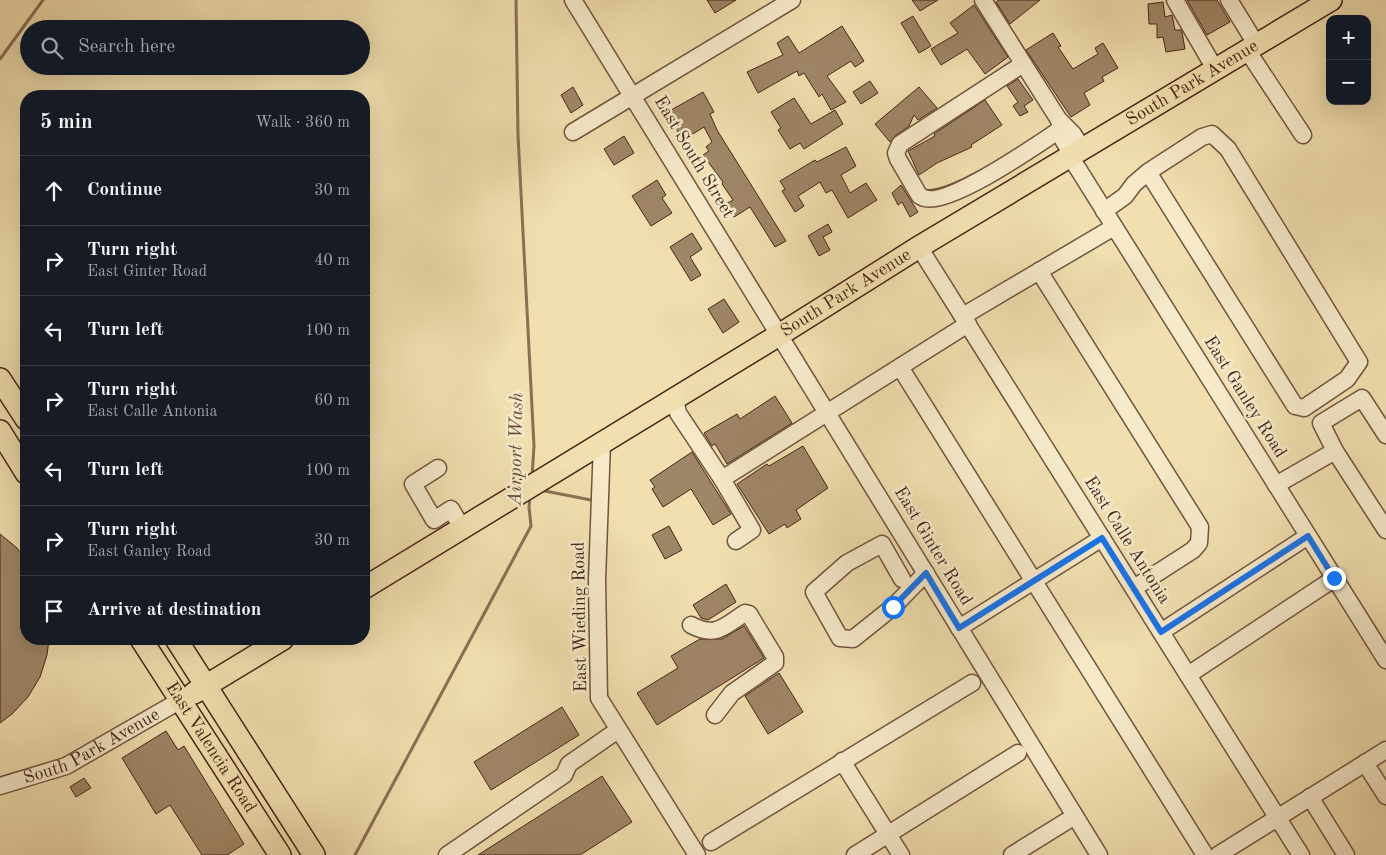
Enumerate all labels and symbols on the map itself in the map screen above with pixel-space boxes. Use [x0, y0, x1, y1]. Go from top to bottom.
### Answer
street label: South Park Avenue [1123, 37, 1261, 130]
street label: East South Street [650, 93, 738, 221]
street label: South Park Avenue [777, 245, 914, 341]
street label: East Ganley Road [1200, 333, 1290, 461]
water label: Airport Wash [506, 392, 527, 507]
street label: East Calle Antonia [1081, 473, 1174, 607]
street label: East Ginter Road [890, 483, 976, 609]
street label: East Wieding Road [570, 541, 590, 693]
route end [1323, 567, 1346, 590]
route start [882, 596, 905, 619]
street label: East Valencia Road [162, 679, 259, 816]
street label: South Park Avenue [21, 705, 163, 787]

